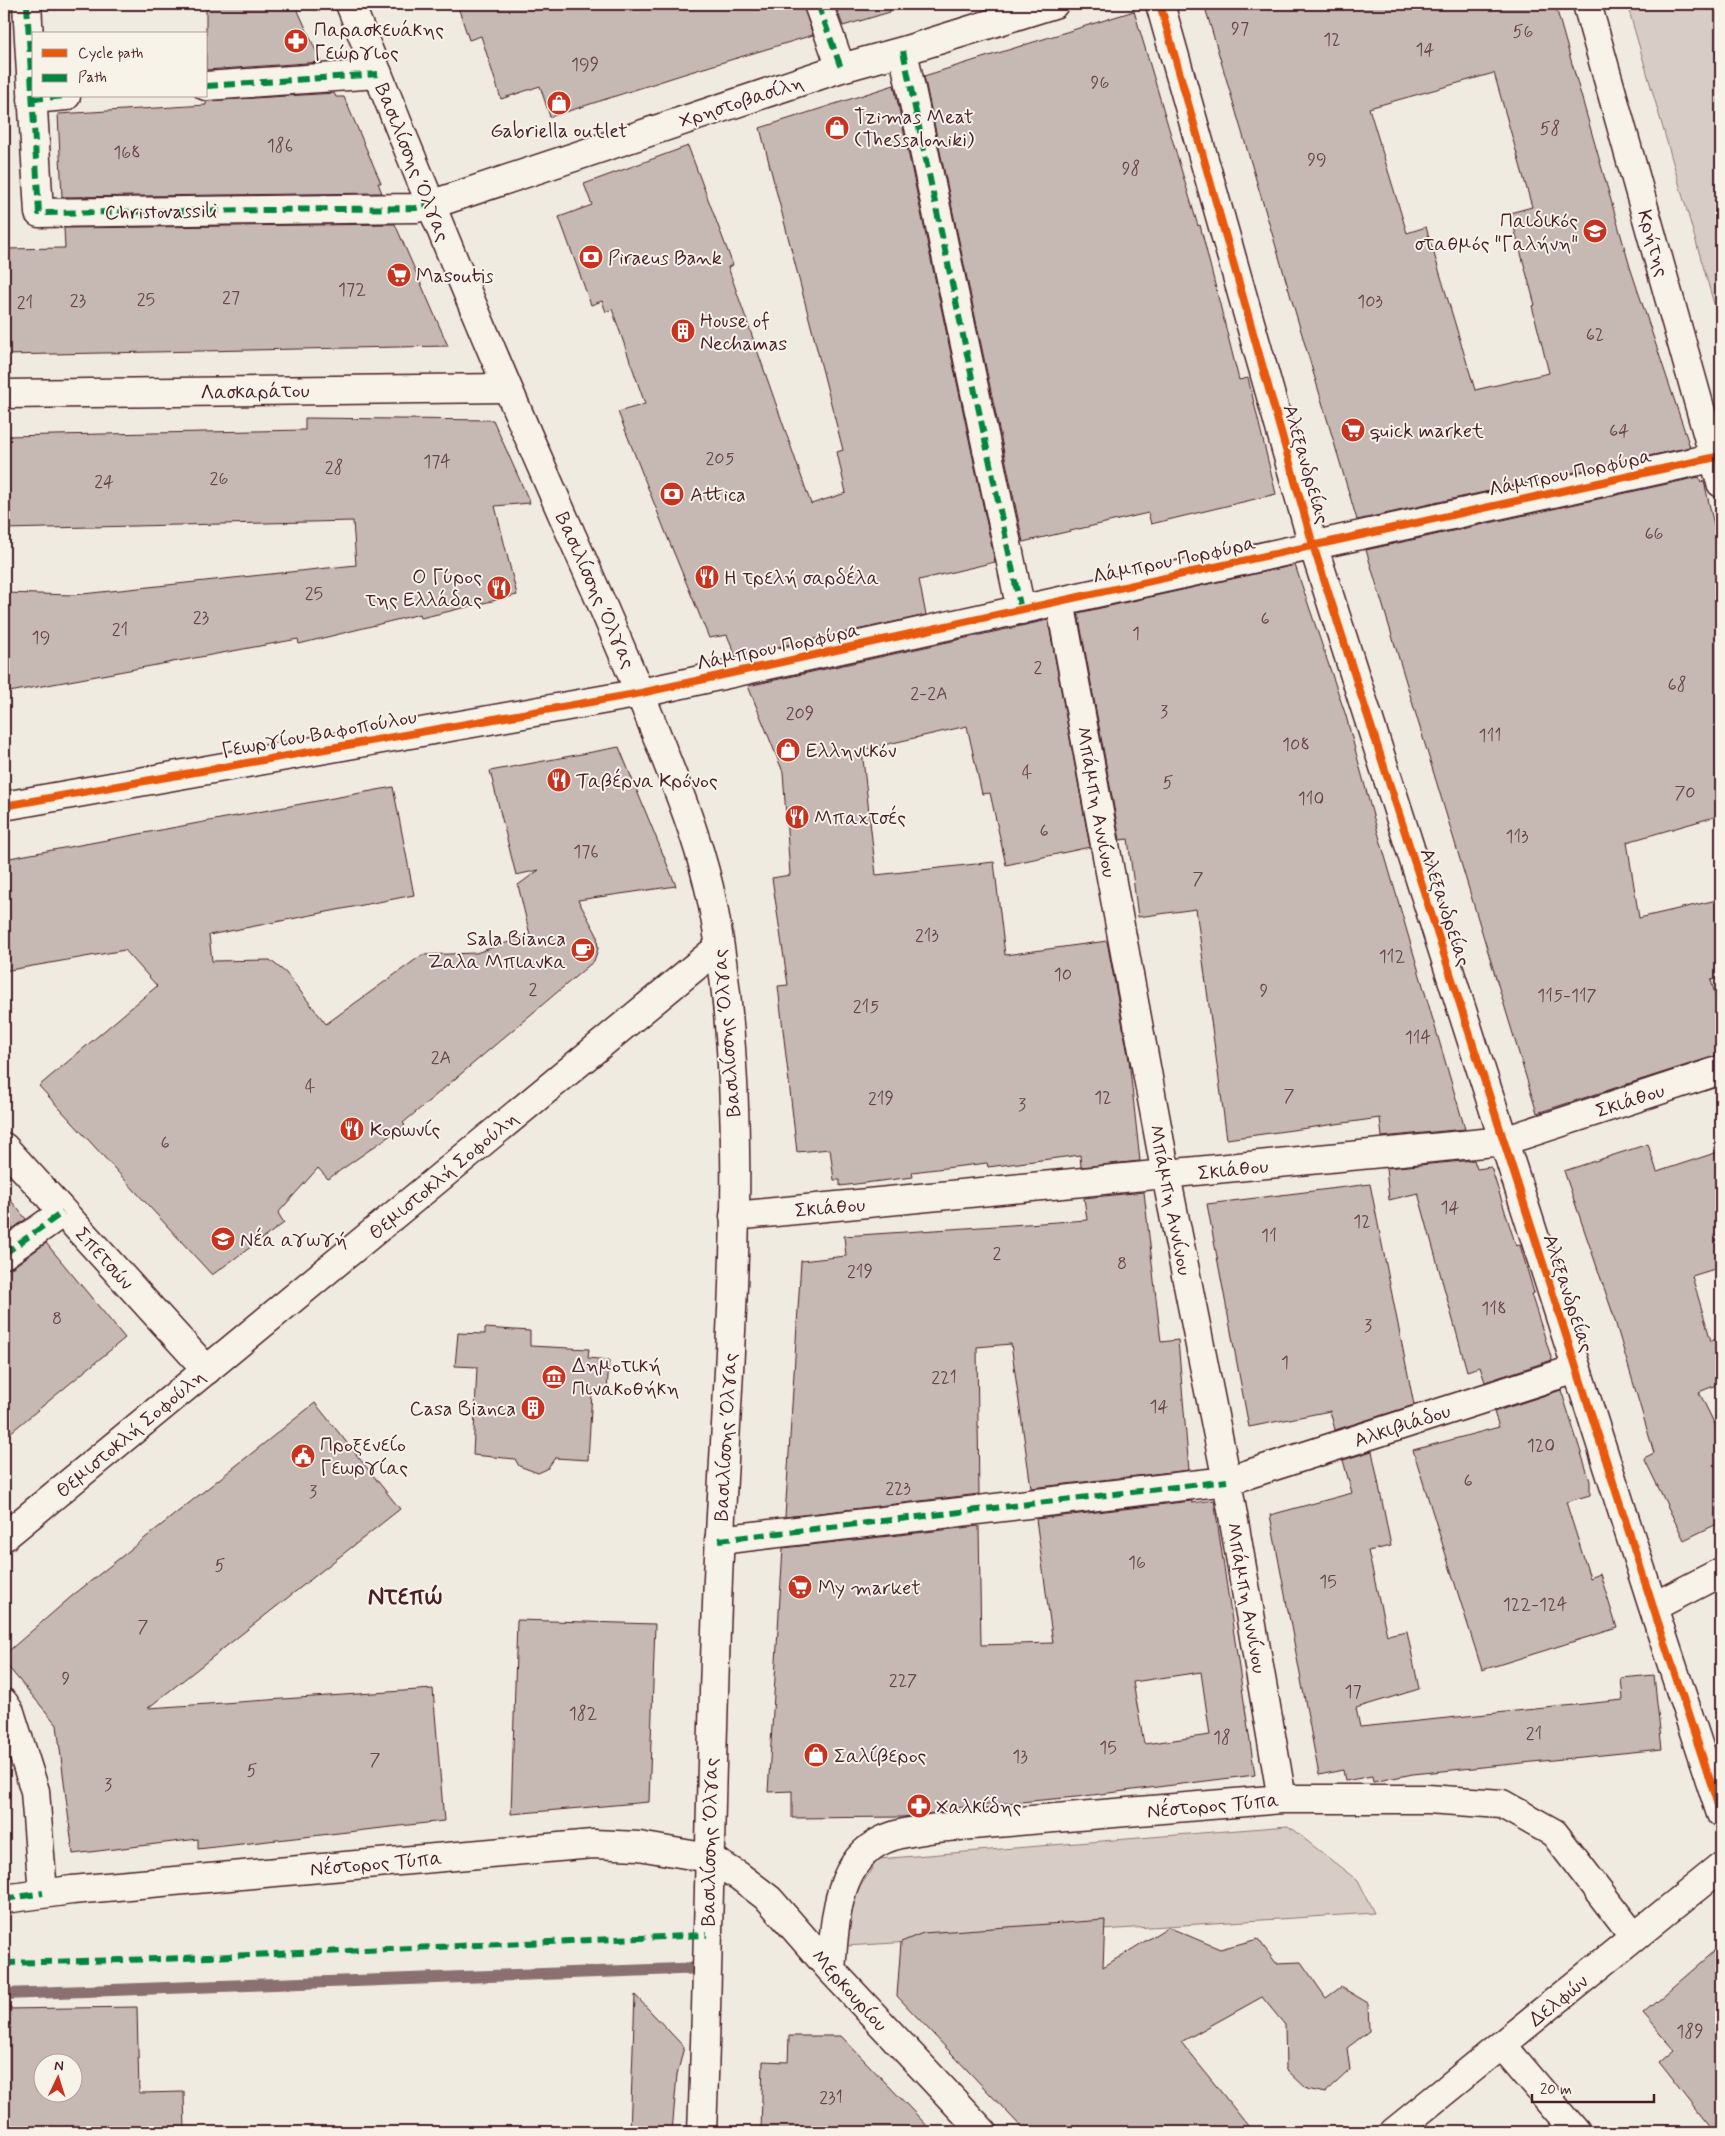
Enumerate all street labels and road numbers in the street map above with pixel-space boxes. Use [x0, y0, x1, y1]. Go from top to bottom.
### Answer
street label: Χρηστοβασίλη [676, 70, 807, 135]
street label: Βασιλίσσης Όλγας [368, 79, 456, 246]
street label: Christovassili [105, 198, 218, 227]
street label: Κρήτης [1630, 207, 1675, 280]
street label: Λασκαράτου [200, 378, 310, 407]
street label: Αλεξανδρείας [1276, 402, 1336, 528]
street label: Λάμπρου Πορφύρα [1486, 443, 1655, 504]
street label: Βασιλίσσης Όλγας [548, 508, 641, 673]
street label: Λάμπρου Πορφύρα [1090, 530, 1259, 591]
street label: Λάμπρου Πορφύρα [694, 617, 863, 678]
street label: Γεωργίου Βαφοπούλου [219, 704, 419, 765]
street label: Μπάμπη Αννίνου [1069, 725, 1122, 880]
street label: Αλεξανδρείας [1413, 845, 1477, 970]
street label: Βασιλίσσης Όλγας [707, 948, 748, 1118]
street label: Σκιάθου [1593, 1078, 1668, 1125]
street label: Θεμιστοκλή Σοφούλη [363, 1106, 524, 1247]
street label: Μπάμπη Αννίνου [1142, 1123, 1197, 1278]
street label: Σκιάθου [1197, 1153, 1270, 1188]
street label: Σκιάθου [794, 1192, 867, 1225]
street label: Σπετσών [68, 1222, 139, 1296]
street label: Αλεξανδρείας [1536, 1231, 1600, 1356]
street label: Βασιλίσσης Όλγας [709, 1352, 744, 1522]
street label: Θεμιστοκλή Σοφούλη [50, 1364, 211, 1505]
street label: Αλκιβιάδου [1351, 1398, 1454, 1455]
street label: Μπάμπη Αννίνου [1219, 1521, 1272, 1676]
street label: Βασιλίσσης Όλγας [696, 1757, 725, 1927]
street label: Νέστορος Τύπα [1146, 1787, 1281, 1826]
street label: Νέστορος Τύπα [309, 1845, 444, 1884]
street label: Μερκουρίου [805, 1944, 893, 2038]
street label: Δελφών [1523, 1969, 1595, 2034]

